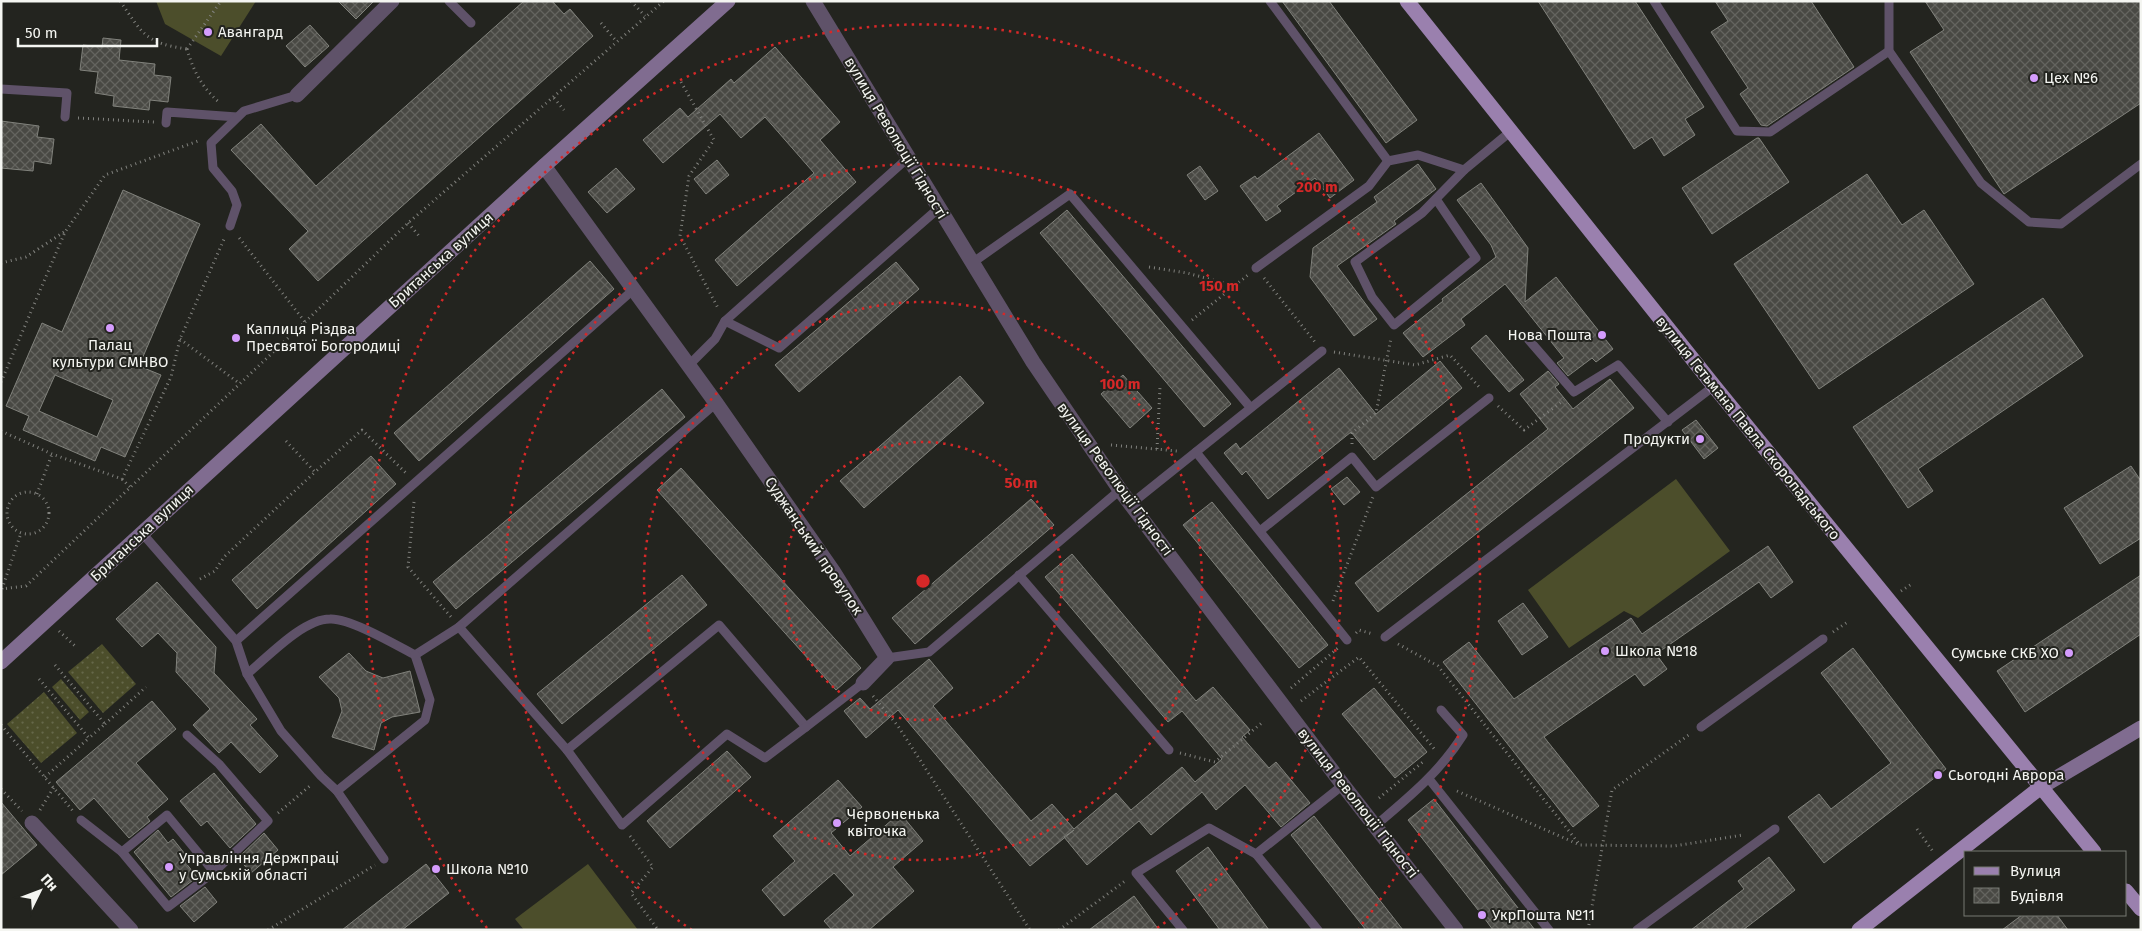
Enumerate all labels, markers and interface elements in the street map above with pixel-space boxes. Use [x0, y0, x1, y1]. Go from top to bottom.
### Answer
scale bar [18, 15, 156, 47]
place label: Авангард [218, 23, 283, 41]
text: 50 m [25, 24, 58, 42]
marker: Авангард [202, 26, 214, 38]
street label: вулиця Революції Гідності [841, 54, 951, 222]
place label: Цех №6 [2044, 69, 2098, 87]
marker: Цех №6 [2028, 72, 2040, 84]
text: 200 m [1296, 178, 1338, 196]
street label: Британська вулиця [385, 208, 497, 312]
text: 150 m [1199, 277, 1239, 295]
street label: вулиця Гетьмана Павла Скоропадського [1652, 312, 1844, 544]
place label: Каплиця Різдва Пресвятої Богородиці [246, 320, 401, 355]
marker: Палац культури СМНВО [104, 322, 116, 334]
place label: Нова Пошта [1507, 326, 1592, 344]
marker: Нова Пошта [1596, 329, 1608, 341]
marker: Каплиця Різдва Пресвятої Богородиці [230, 332, 242, 344]
place label: Палац культури СМНВО [52, 336, 168, 371]
text: 100 m [1100, 375, 1140, 393]
street label: вулиця Революції Гідності [1053, 399, 1177, 559]
place label: Продукти [1623, 430, 1690, 448]
marker: Продукти [1694, 433, 1706, 445]
street label: Суджанський провулок [761, 474, 867, 619]
text: 50 m [1004, 474, 1038, 492]
street label: Британська вулиця [87, 481, 197, 585]
centre of rings [914, 572, 932, 590]
place label: Школа №18 [1615, 642, 1698, 660]
place label: Сумське СКБ ХО [1951, 644, 2059, 662]
marker: Школа №18 [1599, 645, 1611, 657]
marker: Сумське СКБ ХО [2063, 647, 2075, 659]
street label: вулиця Революції Гідності [1294, 724, 1422, 882]
place label: Сьогодні Аврора [1948, 766, 2064, 784]
marker: Сьогодні Аврора [1932, 769, 1944, 781]
place label: Червоненька квіточка [847, 805, 940, 840]
marker: Червоненька квіточка [831, 817, 843, 829]
place label: Управління Держпраці у Сумській області [179, 849, 339, 884]
legend [1964, 851, 2127, 916]
place label: Школа №10 [446, 860, 529, 878]
marker: Управління Держпраці у Сумській області [163, 861, 175, 873]
text: Вулиця [2010, 862, 2061, 880]
marker: Школа №10 [430, 863, 442, 875]
north arrow [15, 866, 65, 916]
text: Пн [37, 870, 61, 895]
text: Будівля [2010, 887, 2064, 905]
place label: УкрПошта №11 [1492, 906, 1595, 924]
marker: УкрПошта №11 [1476, 909, 1488, 921]

